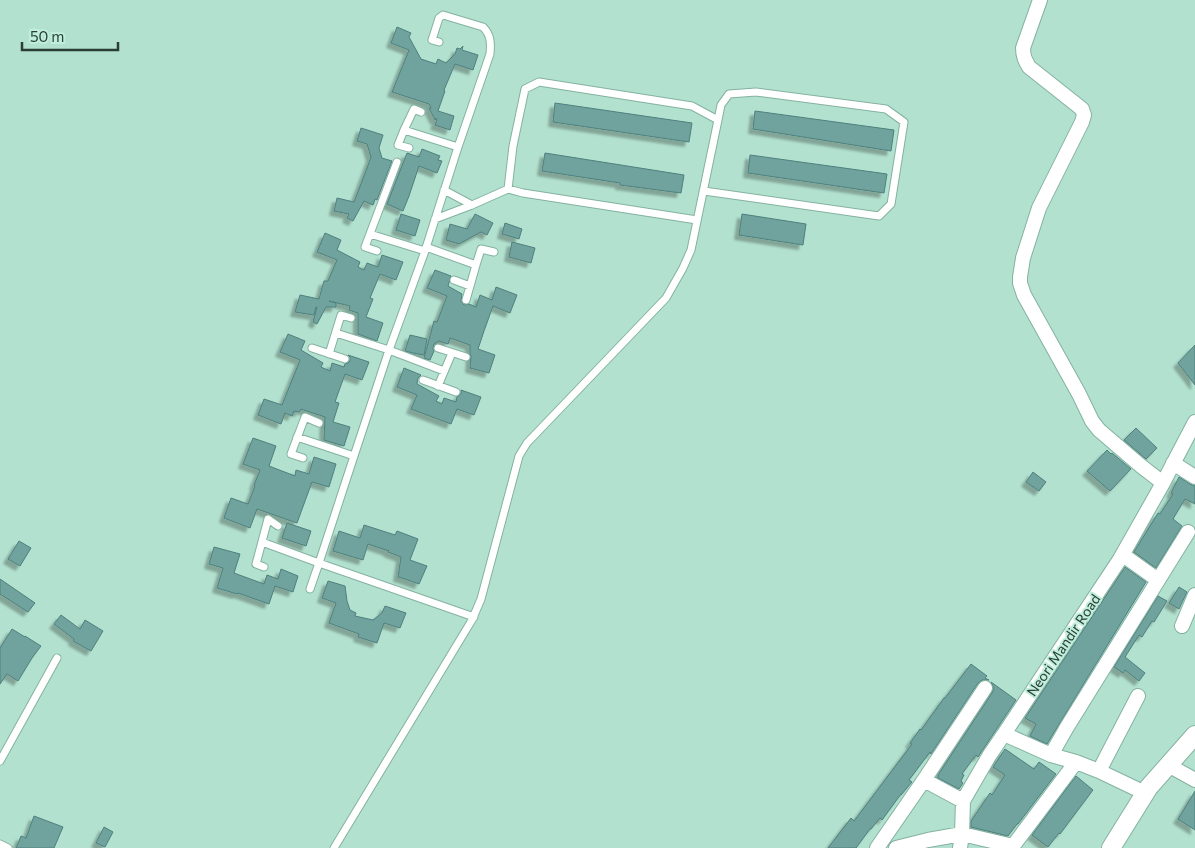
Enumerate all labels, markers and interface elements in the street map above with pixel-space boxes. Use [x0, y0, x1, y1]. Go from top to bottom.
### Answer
scale bar [22, 20, 119, 52]
text: 50 m [30, 27, 64, 45]
street label: Neori Mandir Road [1023, 591, 1103, 699]

